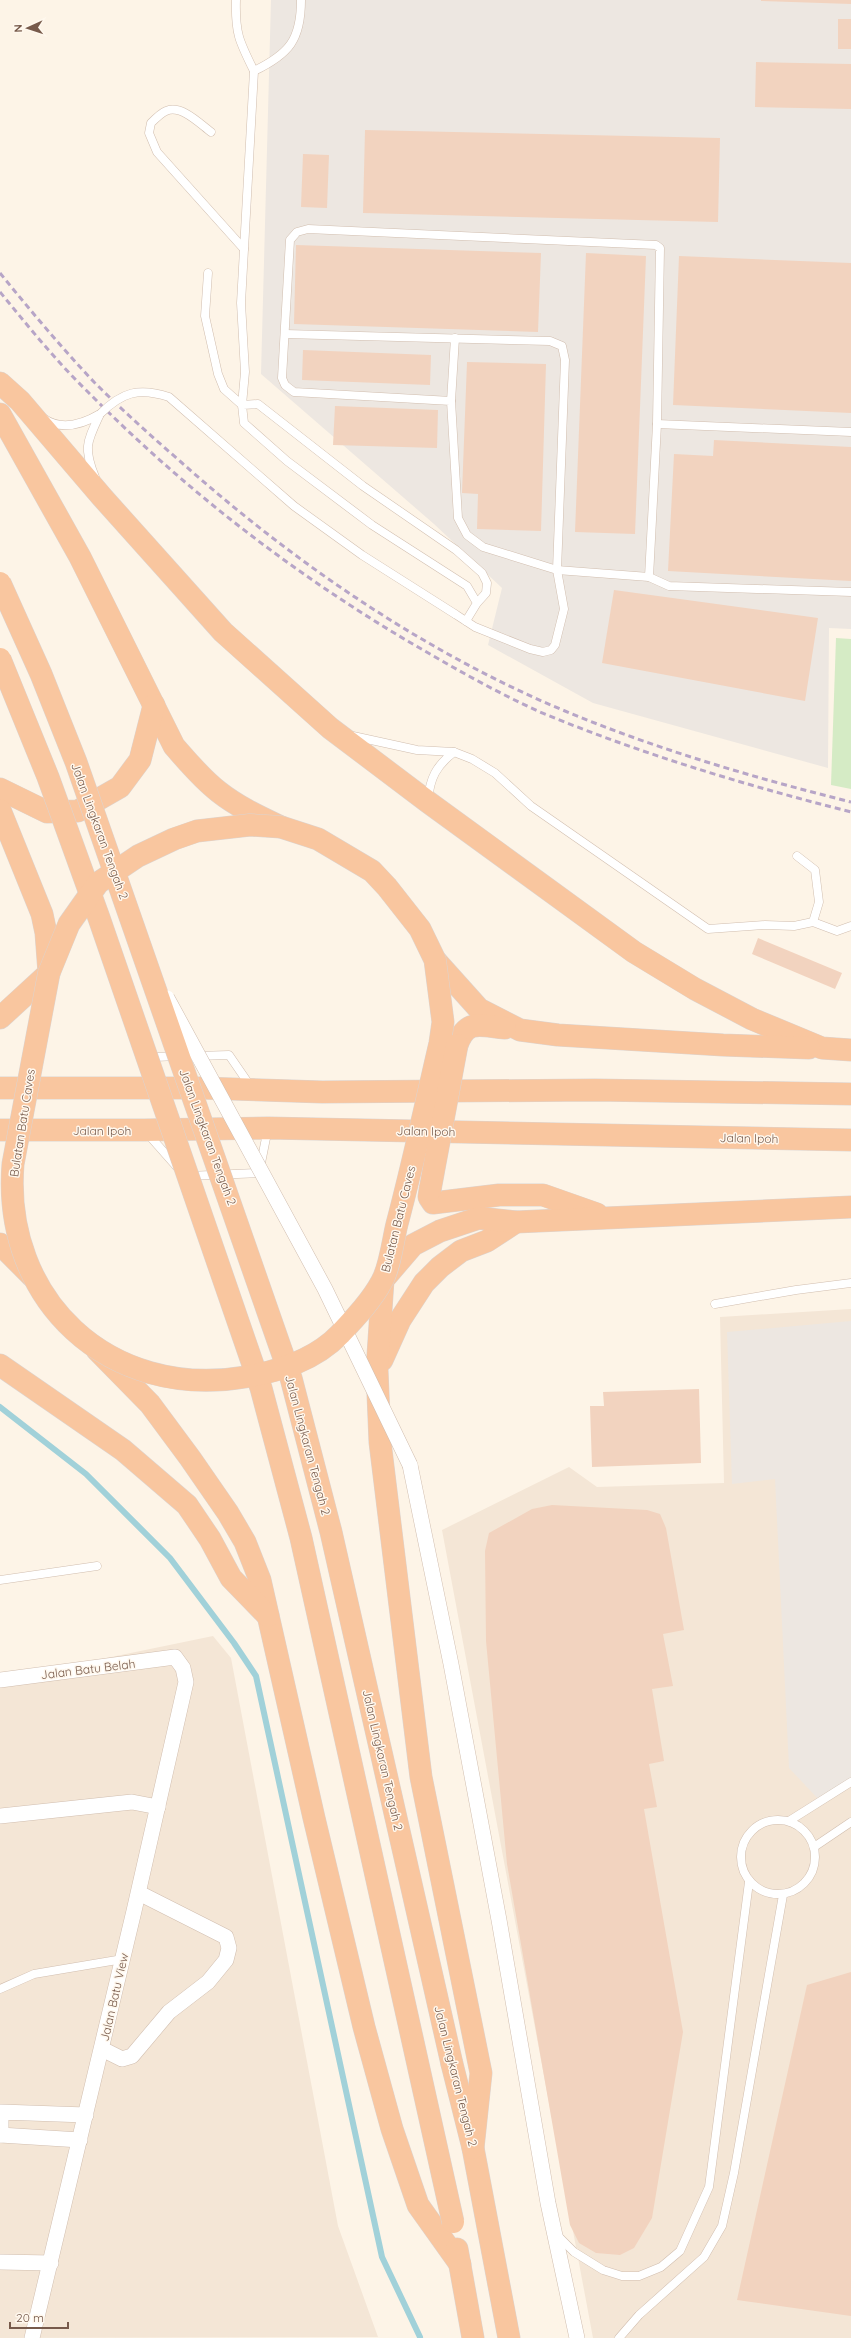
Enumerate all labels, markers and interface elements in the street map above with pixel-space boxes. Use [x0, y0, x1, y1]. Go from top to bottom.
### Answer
north arrow [8, 8, 48, 48]
text: N [11, 24, 25, 33]
street label: Jalan Lingkaran Tengah 2 [68, 761, 132, 902]
street label: Jalan Lingkaran Tengah 2 [176, 1067, 240, 1208]
street label: Bulatan Batu Caves [6, 1068, 38, 1178]
street label: Jalan Ipoh [73, 1123, 131, 1138]
street label: Jalan Ipoh [397, 1123, 455, 1139]
street label: Jalan Ipoh [720, 1130, 778, 1146]
street label: Bulatan Batu Caves [378, 1164, 419, 1274]
street label: Jalan Lingkaran Tengah 2 [282, 1373, 334, 1517]
street label: Jalan Batu Belah [40, 1656, 136, 1682]
street label: Jalan Lingkaran Tengah 2 [359, 1688, 407, 1832]
street label: Jalan Batu View [97, 1951, 131, 2043]
street label: Jalan Lingkaran Tengah 2 [431, 2004, 481, 2148]
scale bar [10, 2304, 68, 2330]
text: 20 m [16, 2310, 44, 2325]

